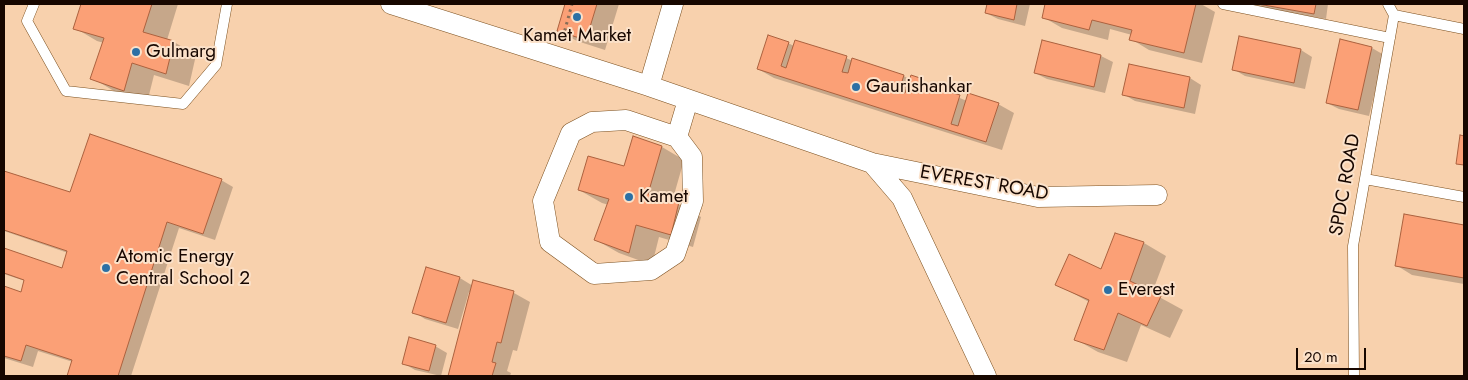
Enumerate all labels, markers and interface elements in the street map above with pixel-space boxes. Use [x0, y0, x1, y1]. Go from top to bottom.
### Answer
marker: Kamet Market [571, 11, 583, 23]
place label: Kamet Market [523, 25, 631, 47]
place label: Gulmarg [146, 41, 216, 63]
marker: Gulmarg [130, 46, 142, 58]
place label: Gaurishankar [866, 76, 972, 98]
marker: Gaurishankar [850, 81, 862, 93]
street label: SPDC ROAD [1326, 132, 1366, 238]
street label: EVEREST ROAD [918, 161, 1050, 207]
place label: Kamet [639, 186, 688, 208]
marker: Kamet [623, 191, 635, 203]
place label: Atomic Energy Central School 2 [116, 246, 250, 290]
marker: Atomic Energy Central School 2 [100, 262, 112, 274]
place label: Everest [1118, 279, 1175, 301]
marker: Everest [1102, 284, 1114, 296]
scale bar [1298, 338, 1368, 370]
text: 20 m [1304, 346, 1338, 368]

